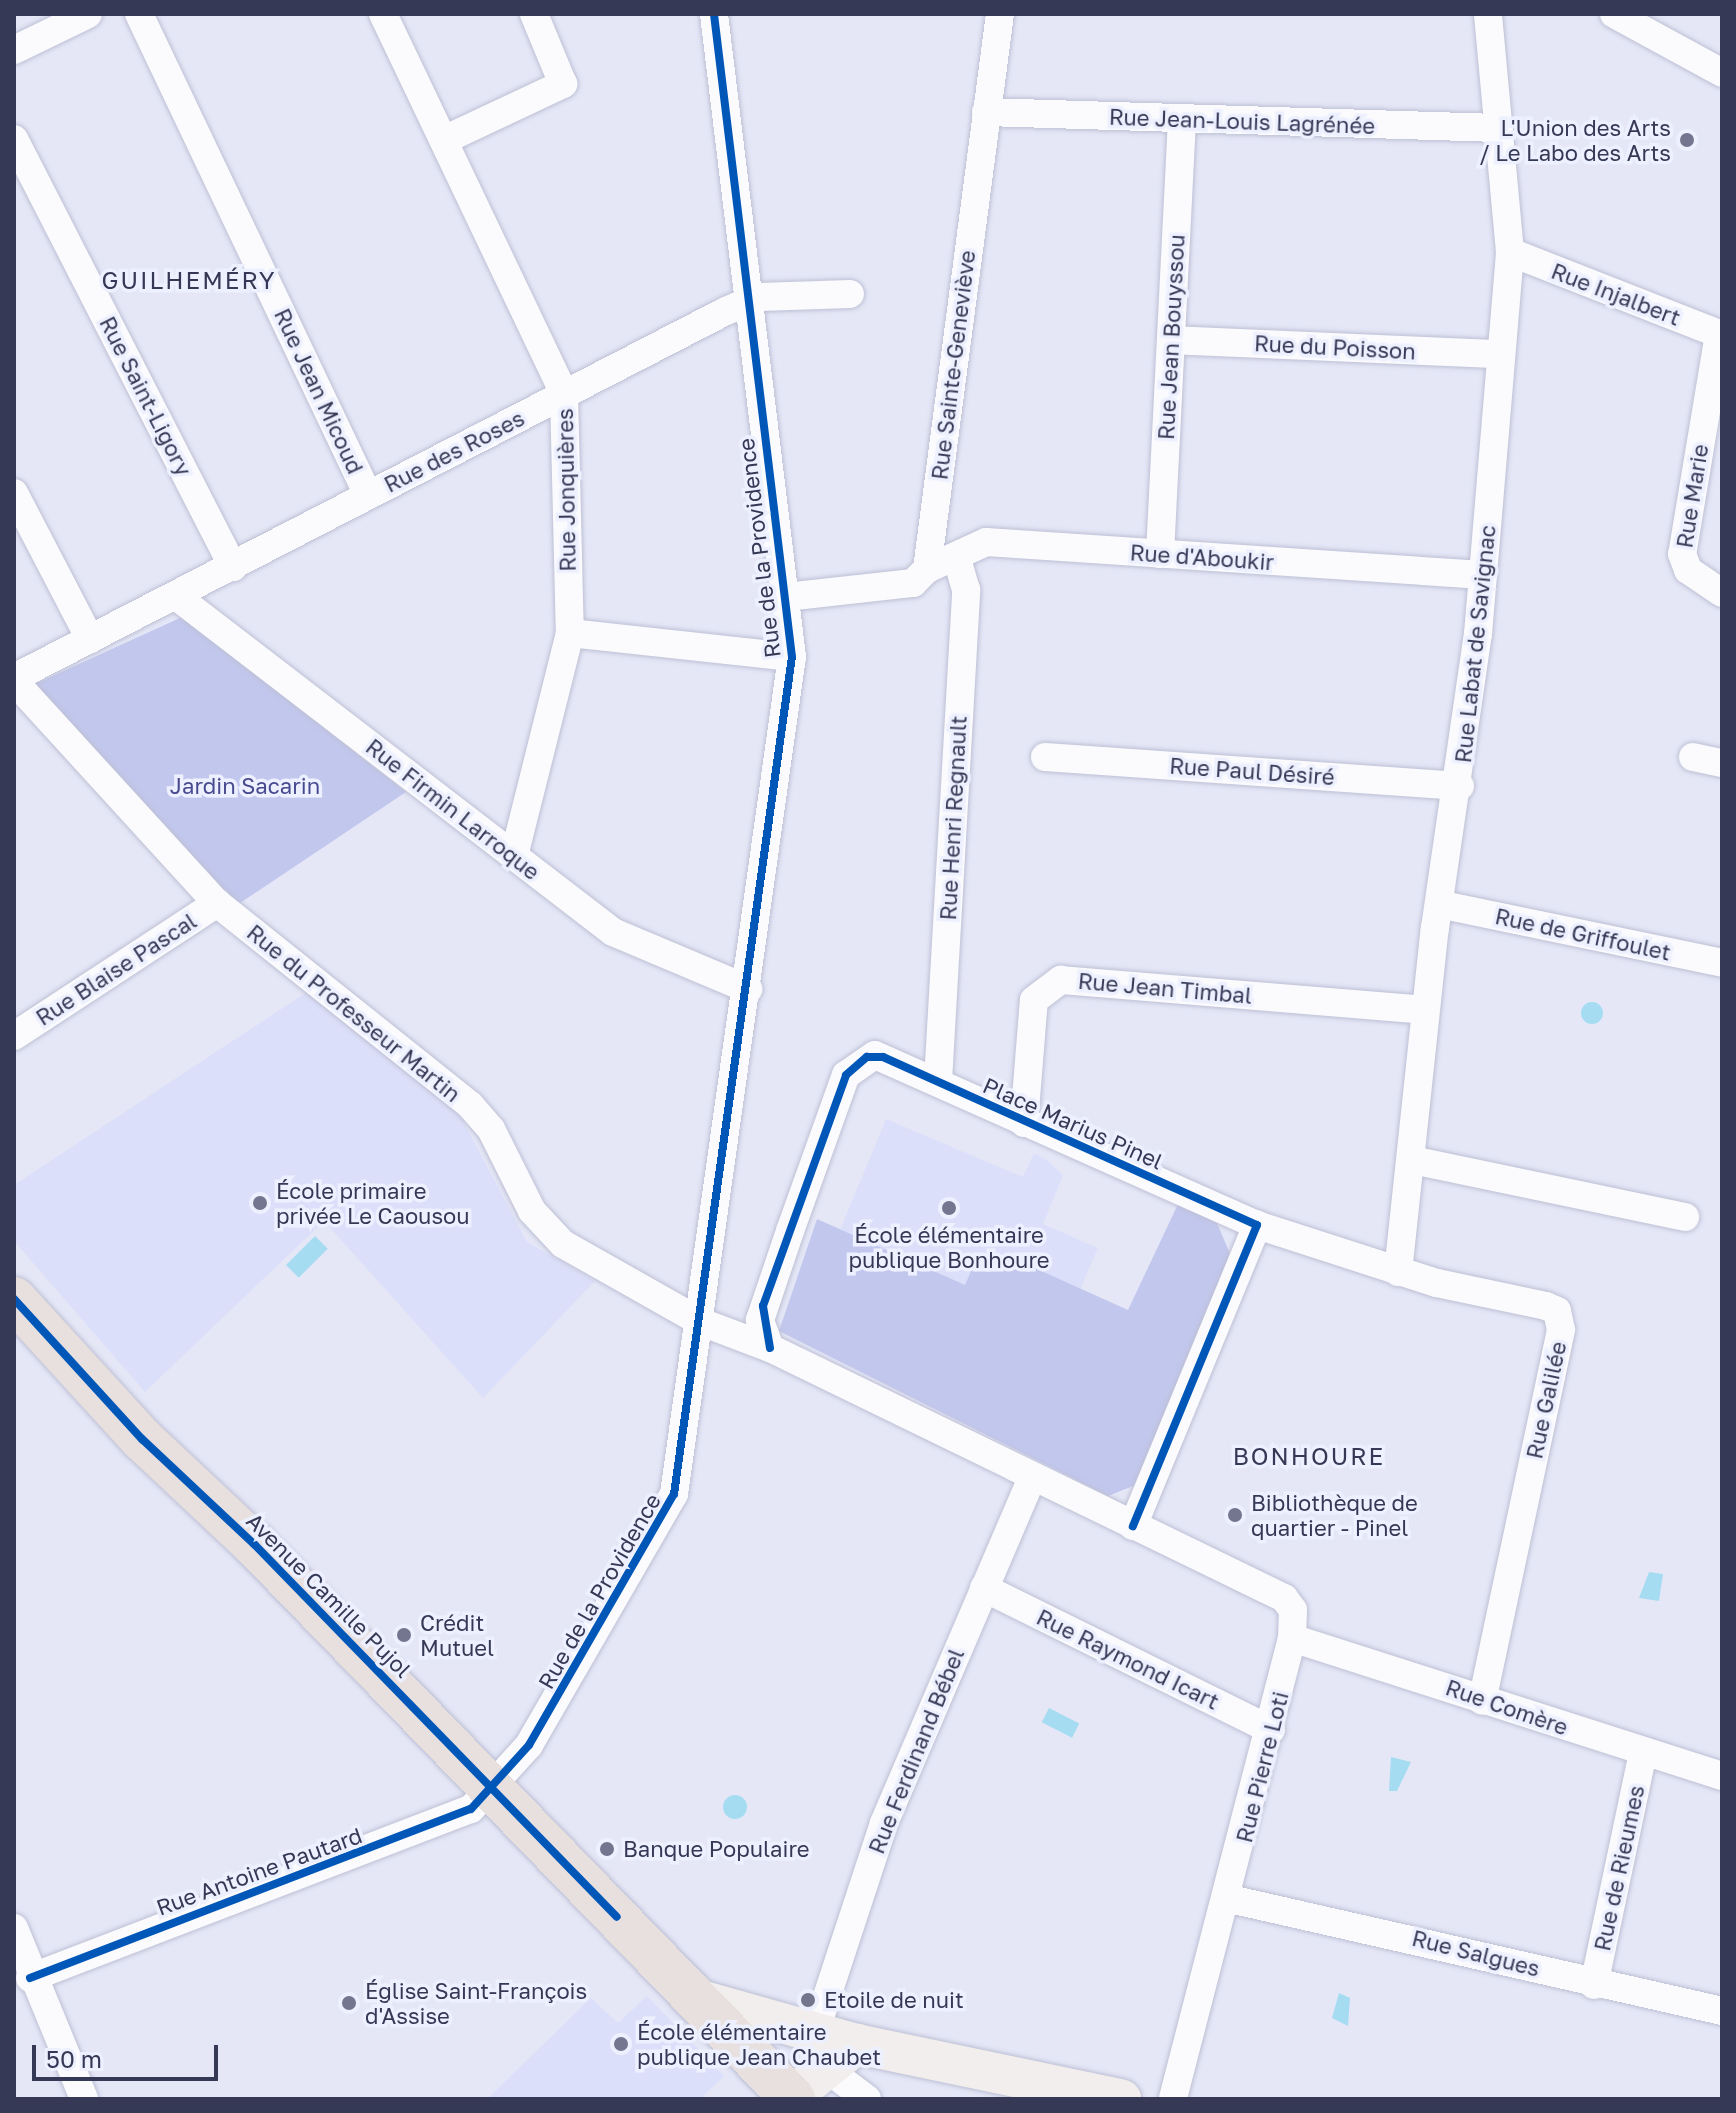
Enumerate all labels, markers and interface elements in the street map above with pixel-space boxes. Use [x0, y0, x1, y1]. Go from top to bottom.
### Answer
street label: Rue Jean-Louis Lagrénée [1109, 103, 1375, 139]
place label: L'Union des Arts / Le Labo des Arts [1479, 114, 1671, 166]
marker: L'Union des Arts / Le Labo des Arts [1678, 131, 1696, 149]
street label: Rue Jean Bouyssou [1152, 233, 1190, 441]
street label: Rue Sainte-Geneviève [926, 249, 980, 481]
street label: Rue Injalbert [1548, 257, 1684, 331]
district label: GUILHEMÉRY [102, 266, 276, 294]
street label: Rue Jean Micoud [269, 304, 369, 478]
street label: Rue Saint-Ligory [94, 312, 198, 480]
street label: Rue du Poisson [1254, 330, 1416, 364]
street label: Rue des Roses [380, 404, 528, 498]
street label: Rue Jonquières [551, 408, 581, 572]
street label: Rue de la Providence [732, 437, 786, 659]
street label: Rue Marie [1671, 442, 1713, 550]
street label: Rue Labat de Savignac [1449, 524, 1501, 764]
street label: Rue d'Aboukir [1129, 539, 1275, 575]
street label: Rue Henri Regnault [934, 715, 972, 921]
street label: Rue Firmin Larroque [361, 733, 545, 885]
street label: Rue Paul Désiré [1169, 752, 1335, 790]
park label: Jardin Sacarin [170, 773, 320, 799]
street label: Rue de Griffoulet [1493, 902, 1673, 966]
street label: Rue Blaise Pascal [31, 907, 201, 1031]
street label: Rue du Professeur Martin [242, 919, 466, 1107]
street label: Rue Jean Timbal [1077, 967, 1253, 1009]
street label: Place Marius Pinel [979, 1071, 1167, 1175]
place label: École primaire privée Le Caousou [276, 1177, 470, 1228]
marker: École primaire privée Le Caousou [251, 1194, 269, 1212]
marker: École élémentaire publique Bonhoure [940, 1199, 958, 1217]
place label: École élémentaire publique Bonhoure [848, 1221, 1050, 1272]
street label: Rue Galilée [1521, 1339, 1571, 1461]
district label: BONHOURE [1233, 1442, 1385, 1470]
street label: Rue de la Providence [532, 1489, 666, 1693]
place label: Bibliothèque de quartier - Pinel [1251, 1489, 1418, 1540]
marker: Bibliothèque de quartier - Pinel [1226, 1506, 1244, 1524]
street label: Avenue Camille Pujol [241, 1507, 417, 1683]
street label: Rue Raymond Icart [1033, 1603, 1223, 1715]
place label: Crédit Mutuel [420, 1609, 494, 1660]
marker: Crédit Mutuel [395, 1626, 413, 1644]
street label: Rue Ferdinand Bébel [863, 1645, 969, 1857]
street label: Rue Comère [1442, 1674, 1572, 1740]
street label: Rue Pierre Loti [1230, 1689, 1294, 1845]
street label: Rue de Rieumes [1589, 1783, 1649, 1953]
street label: Rue Antoine Pautard [153, 1822, 365, 1920]
place label: Banque Populaire [623, 1836, 810, 1862]
marker: Banque Populaire [598, 1840, 616, 1858]
street label: Rue Salgues [1409, 1924, 1543, 1982]
place label: Église Saint-François d'Assise [365, 1977, 587, 2028]
place label: Etoile de nuit [824, 1987, 964, 2013]
marker: Etoile de nuit [799, 1991, 817, 2009]
marker: Église Saint-François d'Assise [340, 1994, 358, 2012]
place label: École élémentaire publique Jean Chaubet [637, 2018, 881, 2070]
scale bar [36, 2029, 222, 2079]
marker: École élémentaire publique Jean Chaubet [612, 2035, 630, 2053]
text: 50 m [46, 2044, 102, 2073]

